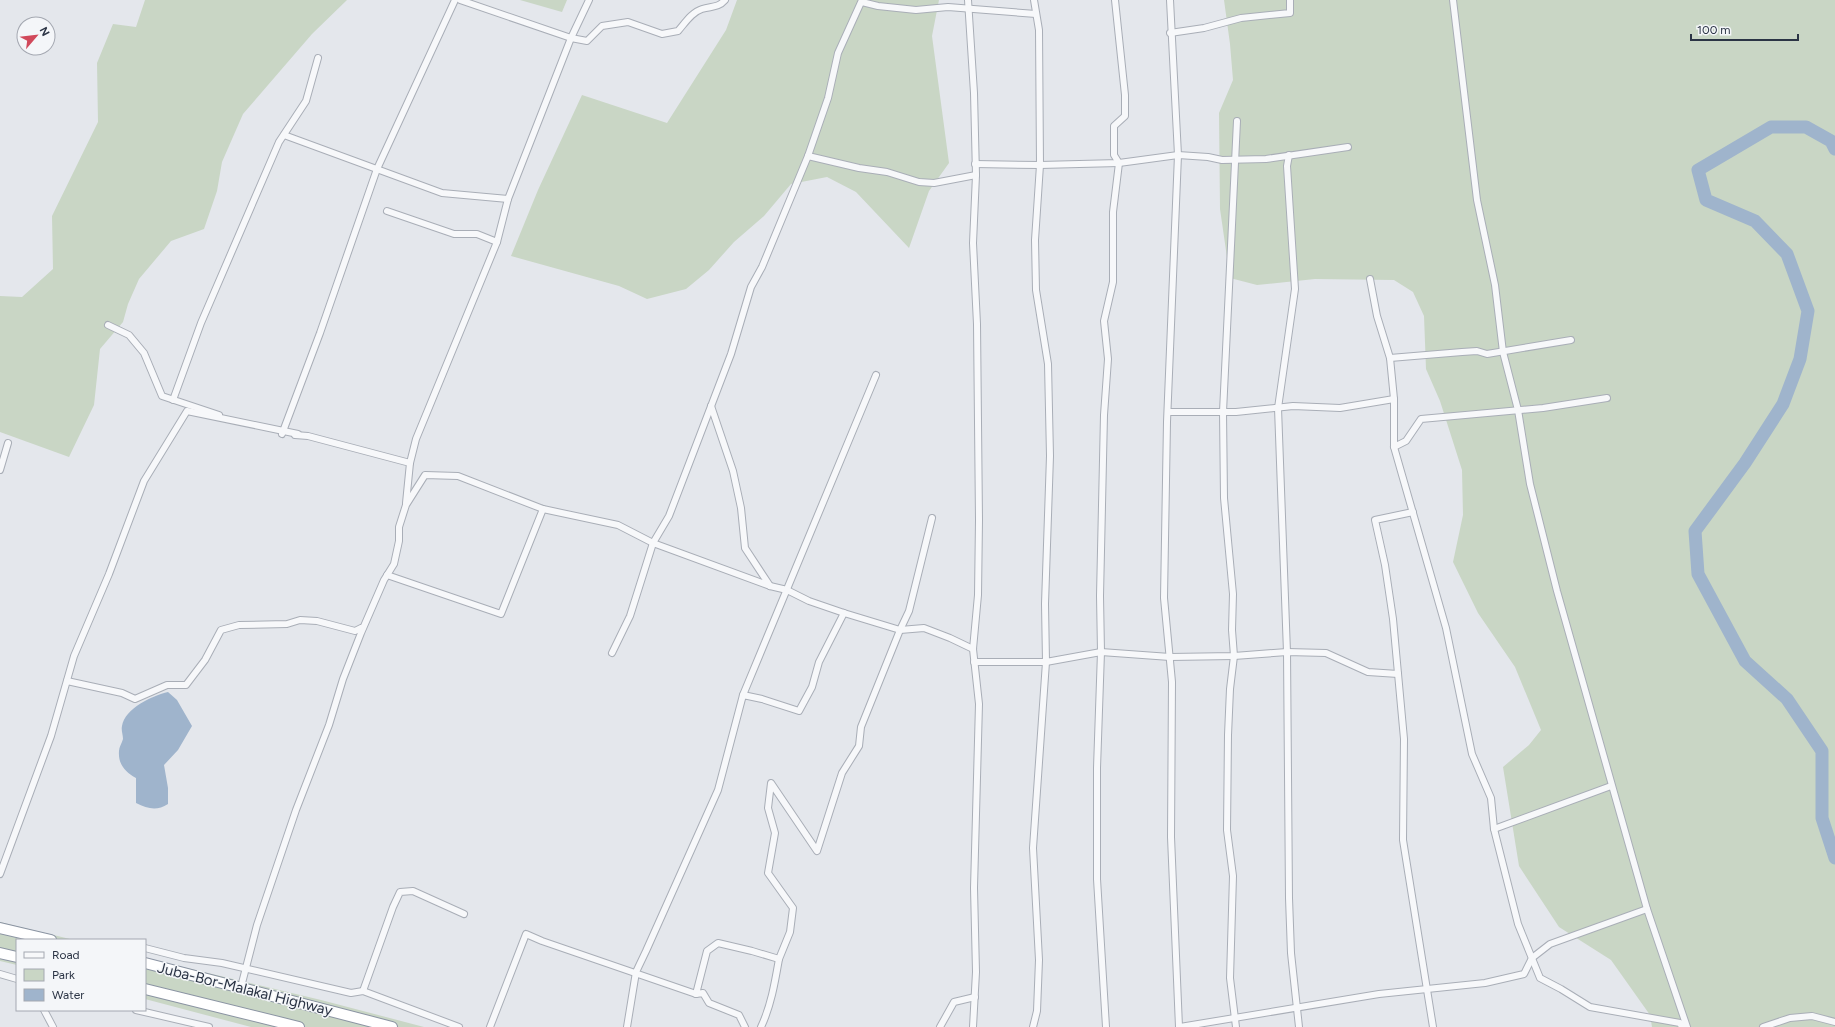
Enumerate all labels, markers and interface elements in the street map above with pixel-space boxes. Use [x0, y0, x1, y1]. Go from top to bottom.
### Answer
north arrow [16, 16, 56, 56]
scale bar [1691, 16, 1798, 42]
text: 100 m [1697, 23, 1731, 37]
text: N [37, 25, 52, 38]
legend [16, 939, 146, 1011]
text: Road [52, 948, 80, 962]
street label: Juba-Bor-Malakal Highway [156, 959, 335, 1020]
text: Park [52, 968, 75, 982]
text: Water [52, 988, 84, 1002]

